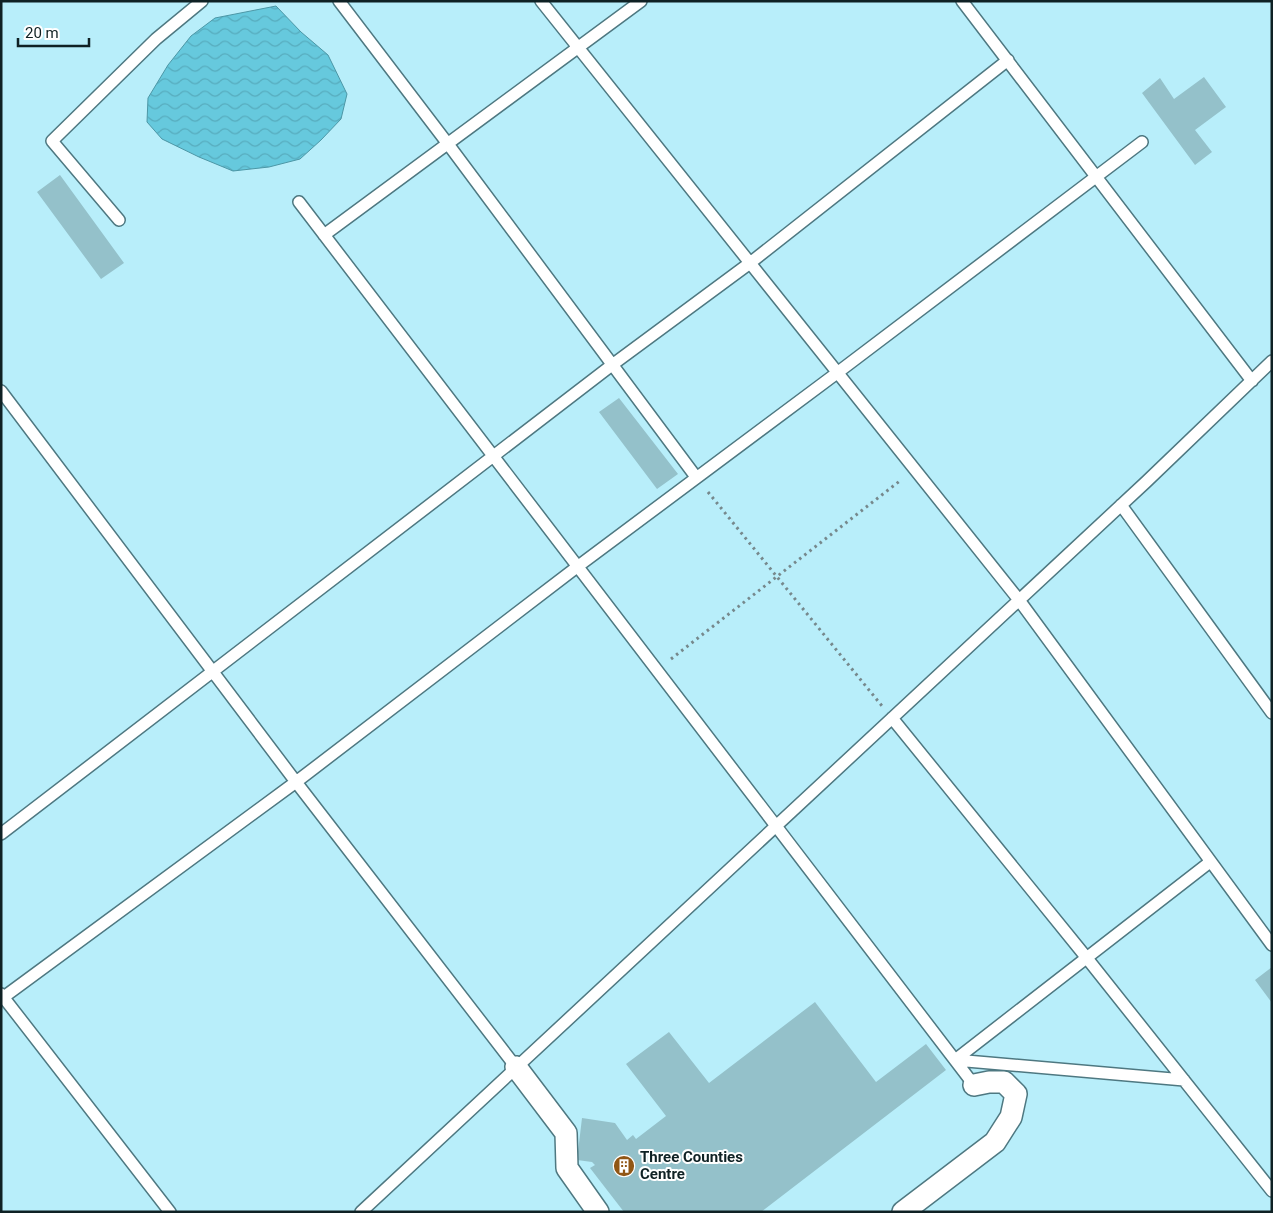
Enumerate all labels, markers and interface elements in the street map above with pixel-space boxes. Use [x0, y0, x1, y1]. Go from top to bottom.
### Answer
scale bar [18, 15, 89, 47]
text: 20 m [25, 24, 59, 42]
place label: Three Counties Centre [640, 1148, 743, 1183]
building icon: Three Counties Centre [612, 1154, 636, 1178]

